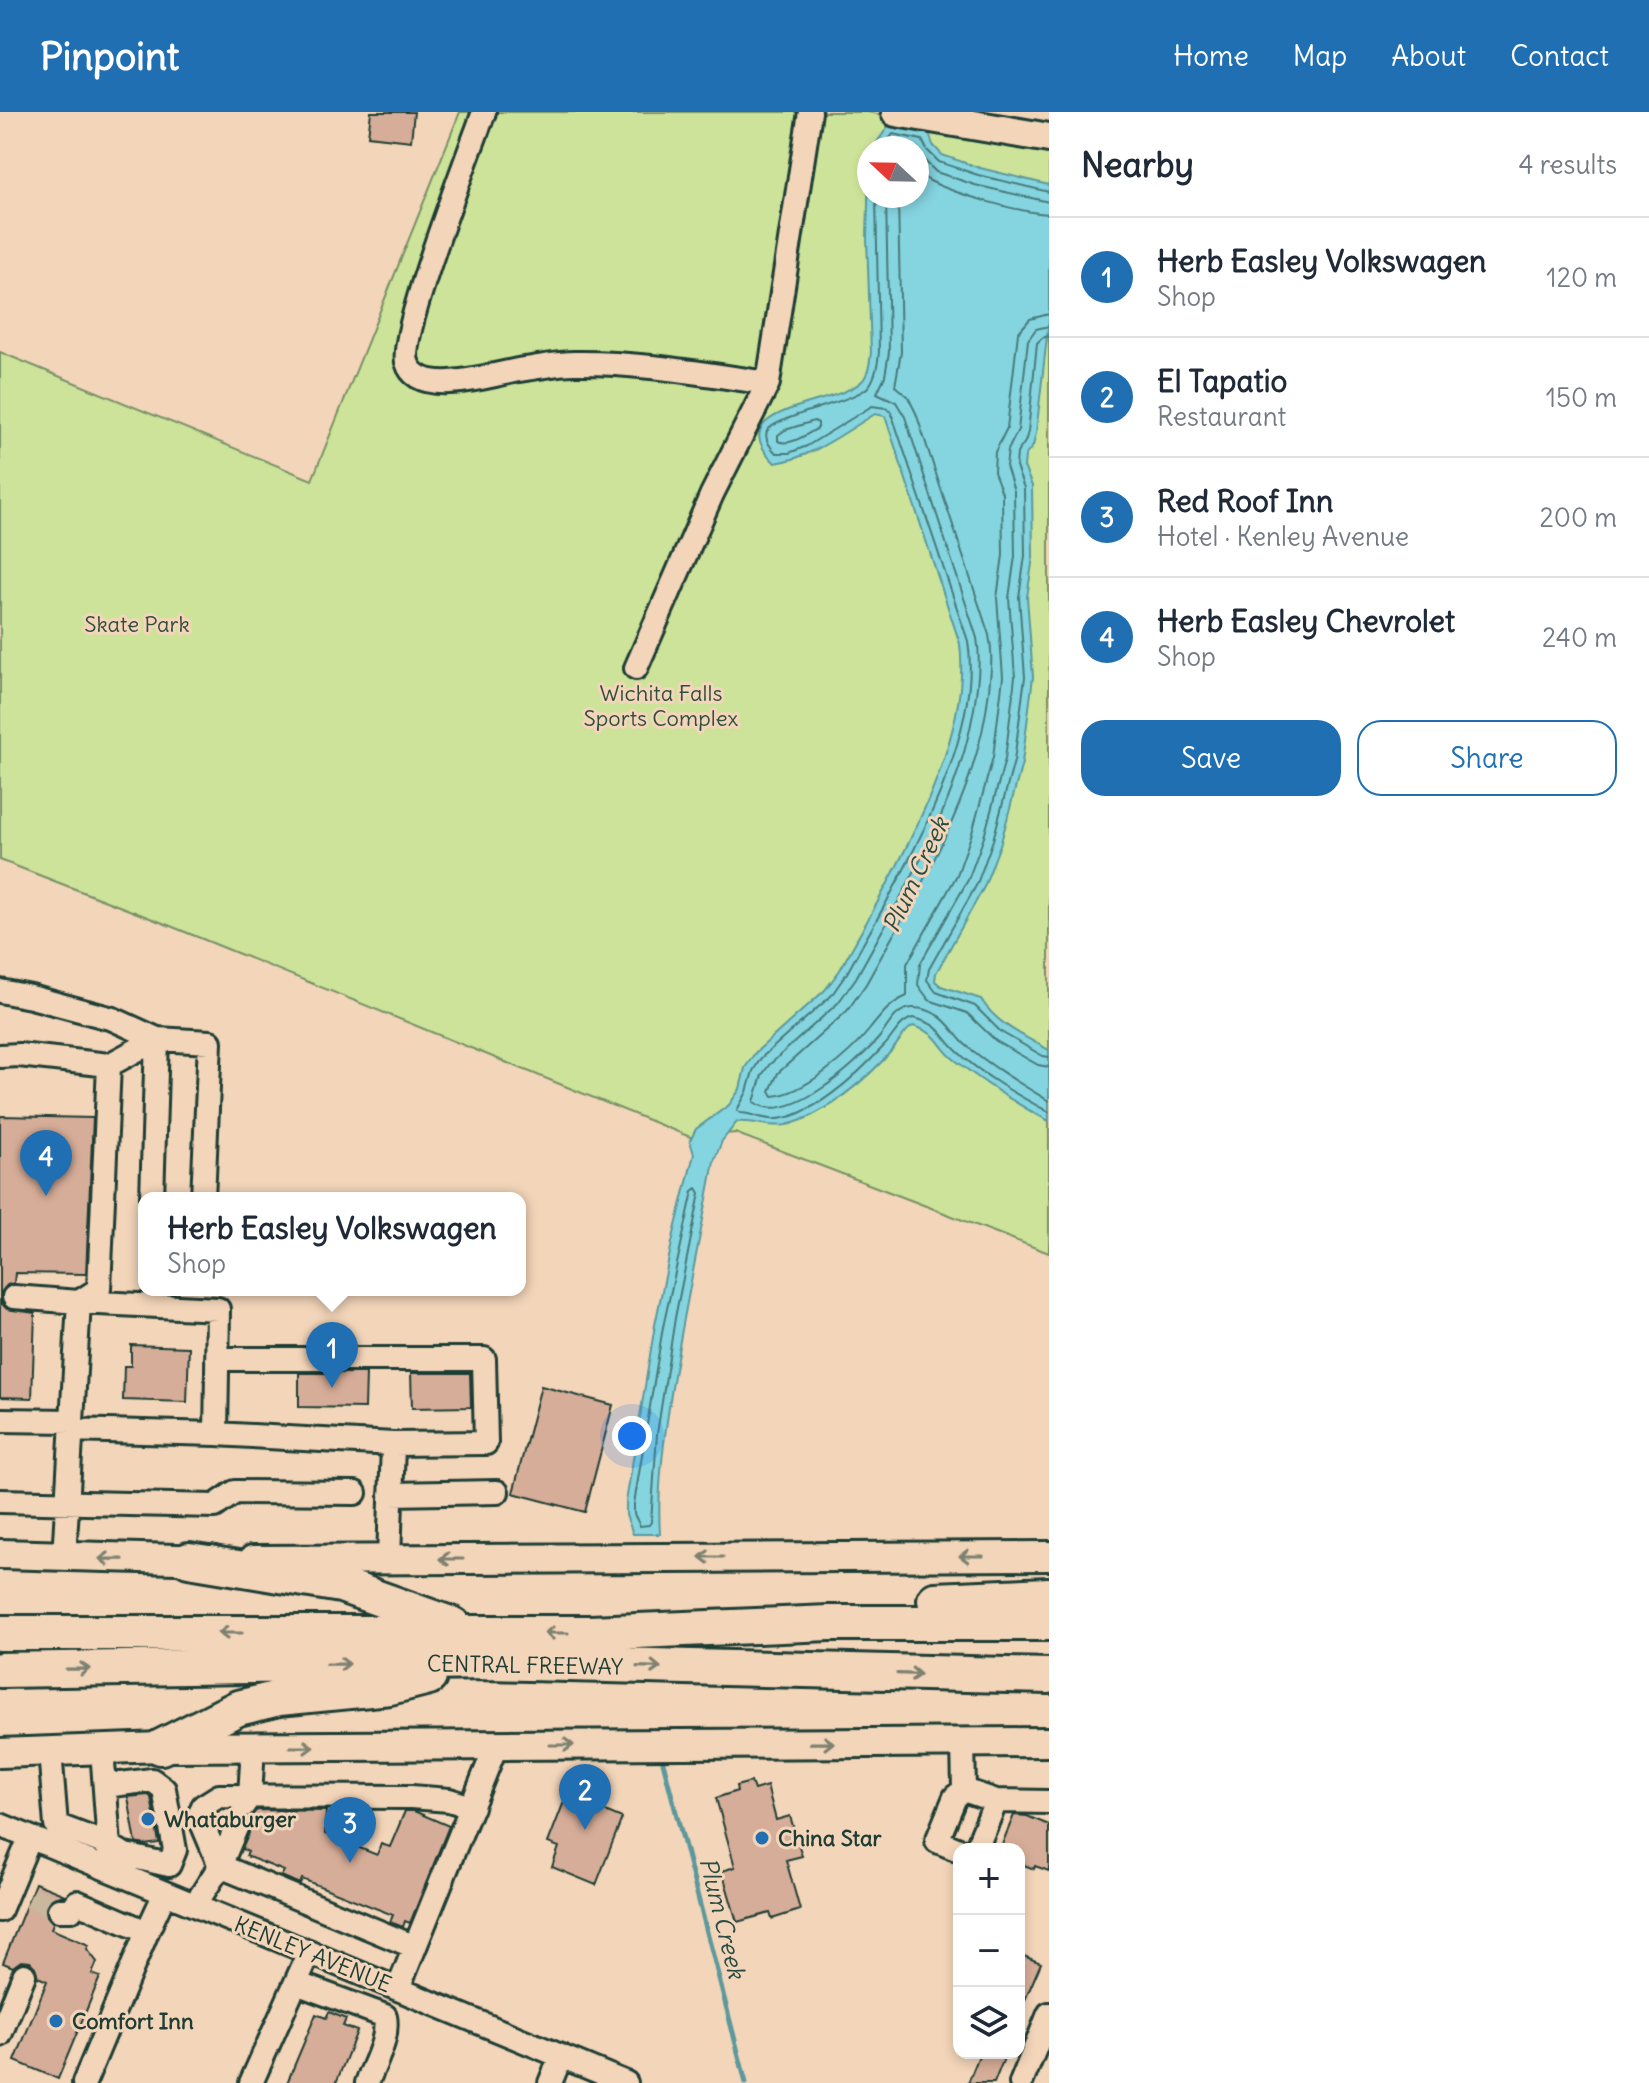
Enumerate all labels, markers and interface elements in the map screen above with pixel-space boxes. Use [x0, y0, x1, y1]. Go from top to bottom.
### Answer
text: Pinpoint [40, 33, 179, 80]
text: Home [1173, 38, 1249, 74]
text: Map [1293, 38, 1347, 74]
text: About [1391, 38, 1466, 74]
text: Contact [1510, 38, 1609, 74]
north arrow [857, 136, 929, 208]
text: Nearby [1081, 143, 1194, 186]
text: 4 results [1519, 148, 1617, 181]
text: Herb Easley Volkswagen [1157, 242, 1486, 280]
text: 1 [1102, 261, 1112, 294]
text: 120 m [1546, 261, 1617, 294]
text: Shop [1157, 280, 1216, 313]
text: El Tapatio [1157, 362, 1287, 400]
text: 2 [1100, 381, 1114, 414]
text: 150 m [1546, 381, 1617, 414]
text: Restaurant [1157, 400, 1286, 433]
text: Red Roof Inn [1157, 482, 1333, 520]
text: 3 [1100, 501, 1114, 534]
text: 200 m [1540, 501, 1617, 534]
text: Hotel · Kenley Avenue [1157, 520, 1409, 553]
text: Herb Easley Chevrolet [1157, 602, 1455, 640]
park label: Skate Park [84, 610, 190, 638]
text: 4 [1099, 621, 1115, 654]
text: 240 m [1542, 621, 1617, 654]
text: Shop [1157, 640, 1216, 673]
park label: Wichita Falls Sports Complex [584, 679, 739, 732]
button: Save [1081, 720, 1341, 796]
button: Share [1357, 720, 1617, 796]
water label: Plum Creek [875, 811, 956, 937]
pin: 4 [20, 1130, 72, 1196]
popup [138, 1192, 526, 1296]
text: Herb Easley Volkswagen [167, 1209, 497, 1247]
text: Shop [167, 1247, 226, 1280]
pin: 1 [306, 1322, 358, 1388]
your location [612, 1416, 652, 1456]
one-way arrow [958, 1548, 985, 1564]
one-way arrow [698, 1550, 725, 1565]
one-way arrow [98, 1551, 125, 1567]
one-way arrow [438, 1551, 465, 1567]
one-way arrow [217, 1625, 244, 1641]
one-way arrow [543, 1625, 570, 1641]
street label: CENTRAL FREEWAY [427, 1649, 623, 1681]
one-way arrow [324, 1657, 351, 1672]
one-way arrow [635, 1659, 662, 1674]
one-way arrow [64, 1661, 91, 1677]
one-way arrow [895, 1667, 922, 1682]
one-way arrow [808, 1735, 835, 1751]
one-way arrow [548, 1737, 575, 1753]
one-way arrow [288, 1739, 315, 1755]
pin: 2 [559, 1764, 611, 1830]
pin: 3 [324, 1797, 376, 1863]
place label: Whataburger [164, 1805, 297, 1833]
marker: Whataburger [139, 1810, 157, 1828]
place label: China Star [778, 1824, 882, 1852]
marker: China Star [753, 1829, 771, 1847]
map controls [953, 1843, 1025, 2059]
button: + [953, 1843, 1025, 1915]
water label: Plum Creek [693, 1854, 753, 1983]
street label: KENLEY AVENUE [230, 1910, 396, 1998]
button: − [953, 1915, 1025, 1987]
button: layers [953, 1987, 1025, 2059]
place label: Comfort Inn [72, 2007, 194, 2035]
marker: Comfort Inn [47, 2012, 65, 2030]

